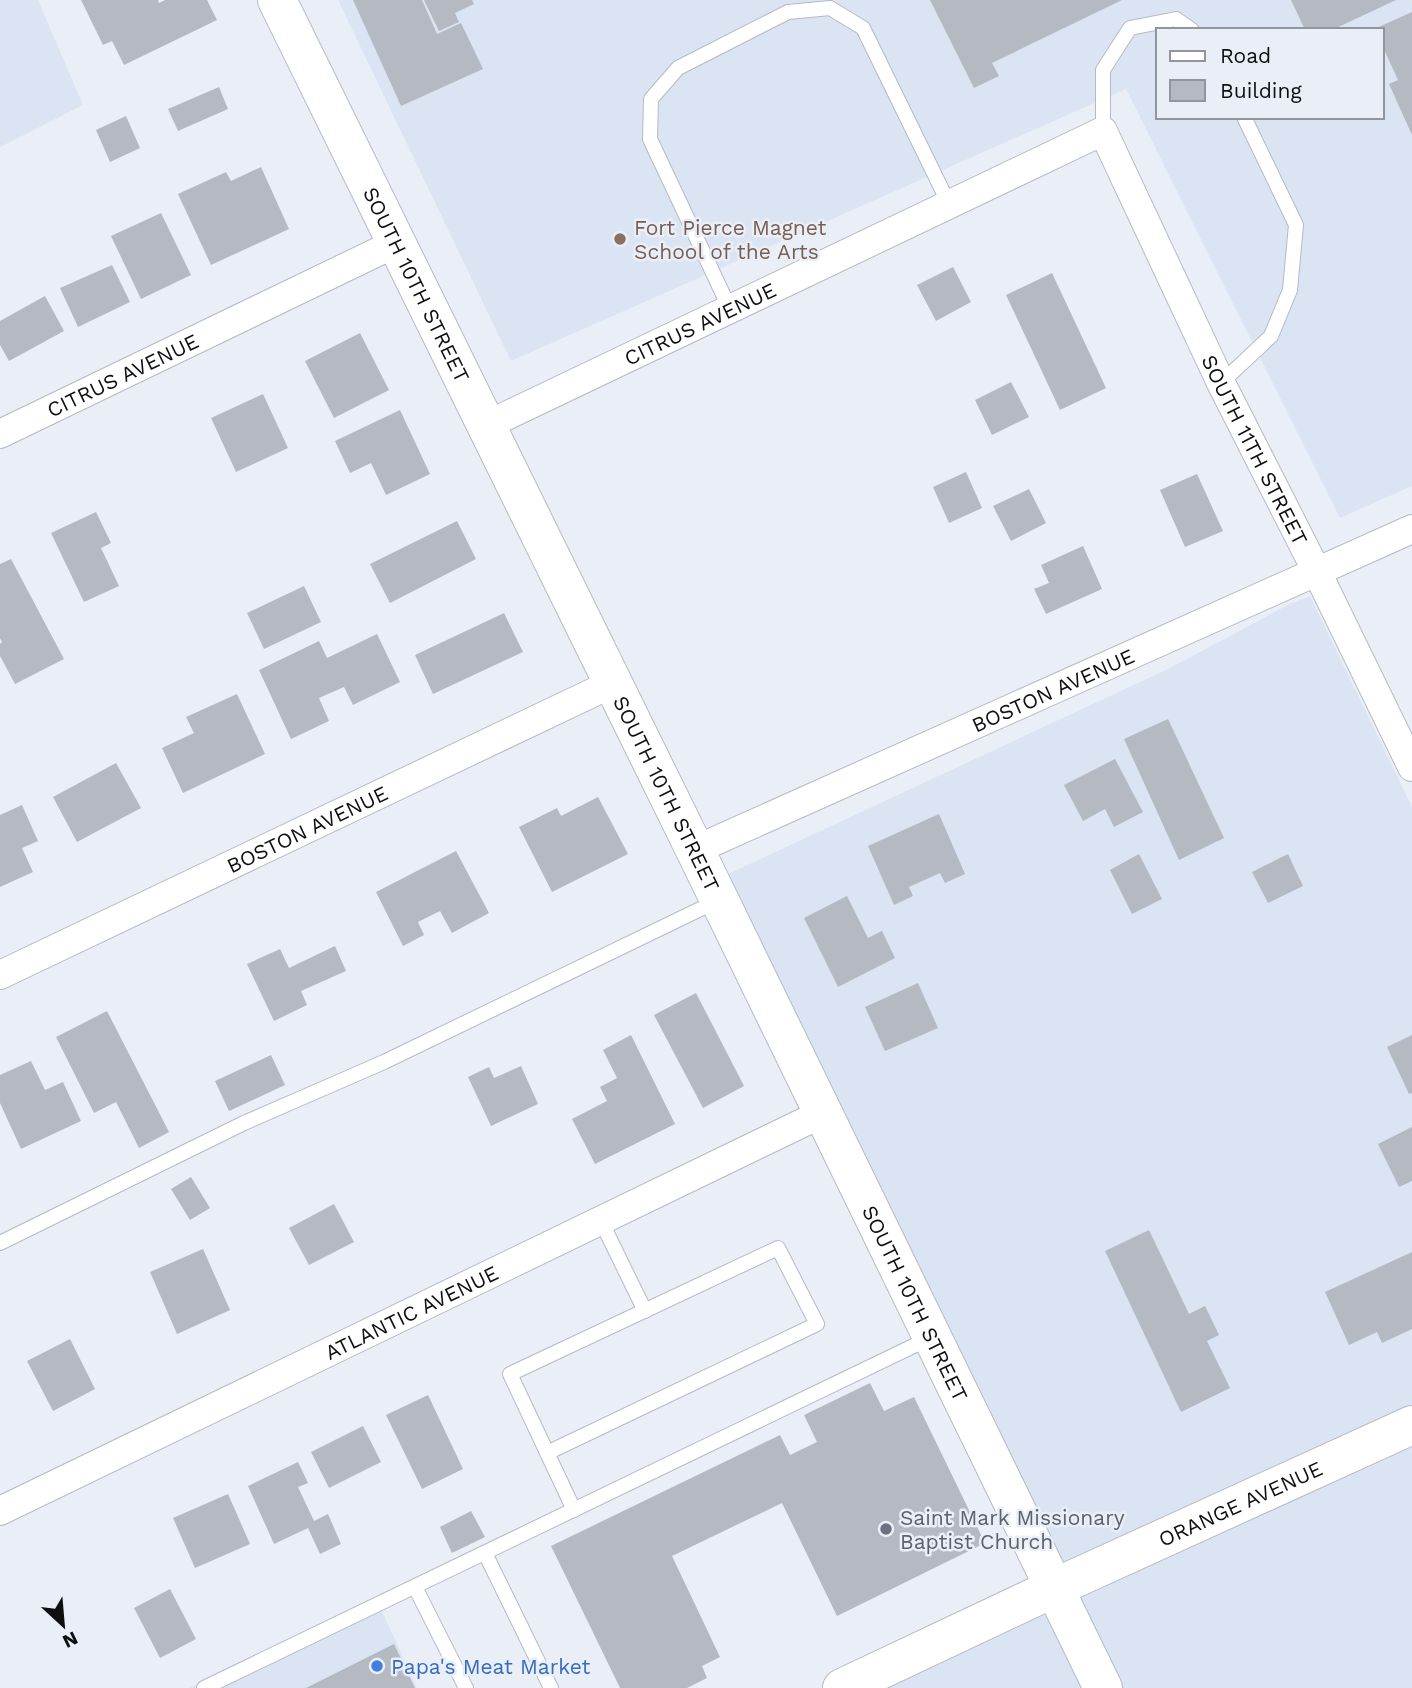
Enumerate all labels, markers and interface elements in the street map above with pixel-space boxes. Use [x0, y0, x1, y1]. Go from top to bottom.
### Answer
legend [1156, 28, 1384, 119]
text: Road [1220, 43, 1271, 68]
text: Building [1220, 78, 1302, 103]
street label: SOUTH 10TH STREET [358, 183, 476, 386]
place label: Fort Pierce Magnet School of the Arts [634, 215, 827, 264]
marker: Fort Pierce Magnet School of the Arts [612, 231, 628, 247]
street label: CITRUS AVENUE [620, 277, 780, 370]
street label: CITRUS AVENUE [43, 328, 202, 422]
street label: SOUTH 11TH STREET [1197, 351, 1314, 549]
street label: BOSTON AVENUE [968, 643, 1138, 737]
street label: SOUTH 10TH STREET [609, 692, 726, 895]
street label: BOSTON AVENUE [222, 780, 391, 878]
street label: SOUTH 10TH STREET [857, 1201, 974, 1405]
street label: ATLANTIC AVENUE [321, 1260, 502, 1365]
street label: ORANGE AVENUE [1154, 1455, 1326, 1551]
place label: Saint Mark Missionary Baptist Church [900, 1505, 1125, 1554]
marker: Saint Mark Missionary Baptist Church [878, 1521, 894, 1537]
north arrow [28, 1590, 98, 1660]
text: N [59, 1626, 82, 1653]
place label: Papa's Meat Market [391, 1654, 591, 1679]
marker: Papa's Meat Market [369, 1658, 385, 1674]

